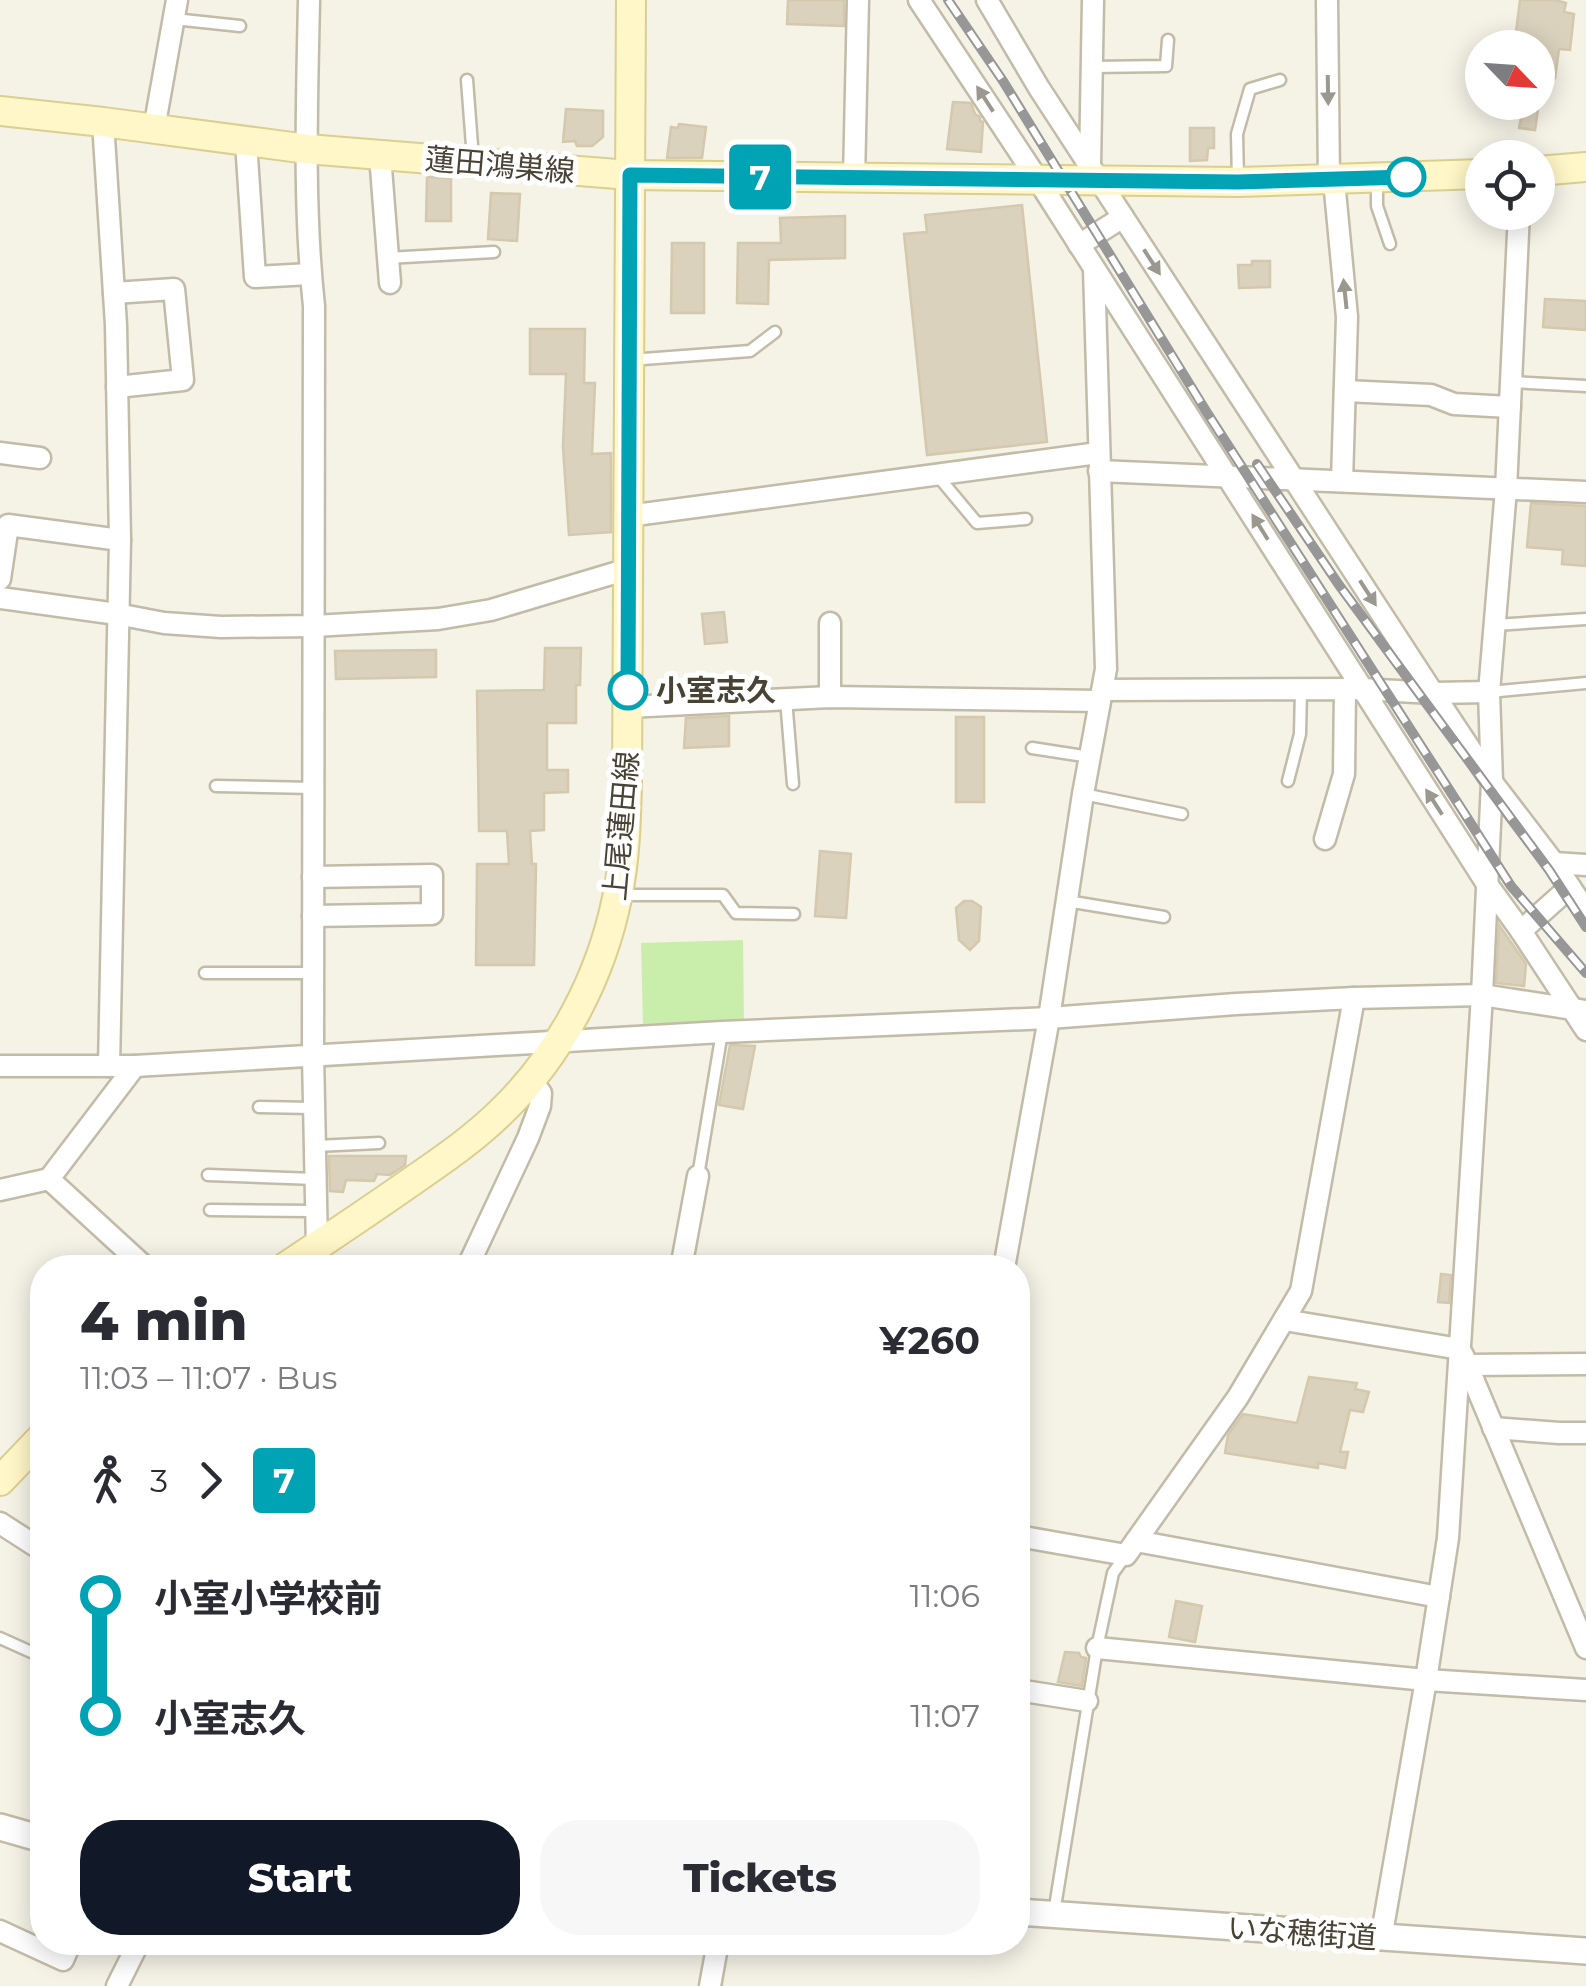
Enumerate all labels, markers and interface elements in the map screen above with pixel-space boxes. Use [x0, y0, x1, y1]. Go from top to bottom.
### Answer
north arrow [1465, 30, 1555, 120]
map controls [1465, 30, 1555, 230]
one-way arrow [1320, 74, 1336, 106]
one-way arrow [976, 85, 994, 112]
street label: 蓮田鴻巣線 [424, 140, 576, 190]
button: locate [1465, 140, 1555, 230]
line badge: 7 [728, 144, 792, 210]
text: 7 [749, 156, 771, 199]
unlabelled marker [1387, 158, 1425, 196]
one-way arrow [1143, 249, 1161, 276]
one-way arrow [1337, 277, 1353, 309]
one-way arrow [1252, 513, 1269, 541]
one-way arrow [1359, 579, 1377, 607]
marker: 小室志久 [609, 671, 647, 709]
place label: 小室志久 [656, 672, 776, 709]
street label: 上尾蓮田線 [596, 750, 646, 902]
one-way arrow [1425, 788, 1443, 815]
text: 4 min [80, 1287, 247, 1354]
text: ¥260 [880, 1317, 980, 1364]
text: 11:03 – 11:07 · Bus [80, 1358, 337, 1397]
icon: walk [80, 1453, 135, 1508]
icon: forward [183, 1453, 238, 1508]
text: 7 [273, 1459, 295, 1502]
text: 3 [150, 1461, 168, 1500]
text: 小室小学校前 [154, 1575, 382, 1622]
text: 11:06 [909, 1576, 980, 1615]
text: 小室志久 [154, 1695, 306, 1742]
text: 11:07 [910, 1696, 980, 1735]
button: Start [80, 1820, 520, 1935]
button: Tickets [540, 1820, 980, 1935]
street label: いな穂街道 [1226, 1909, 1378, 1957]

